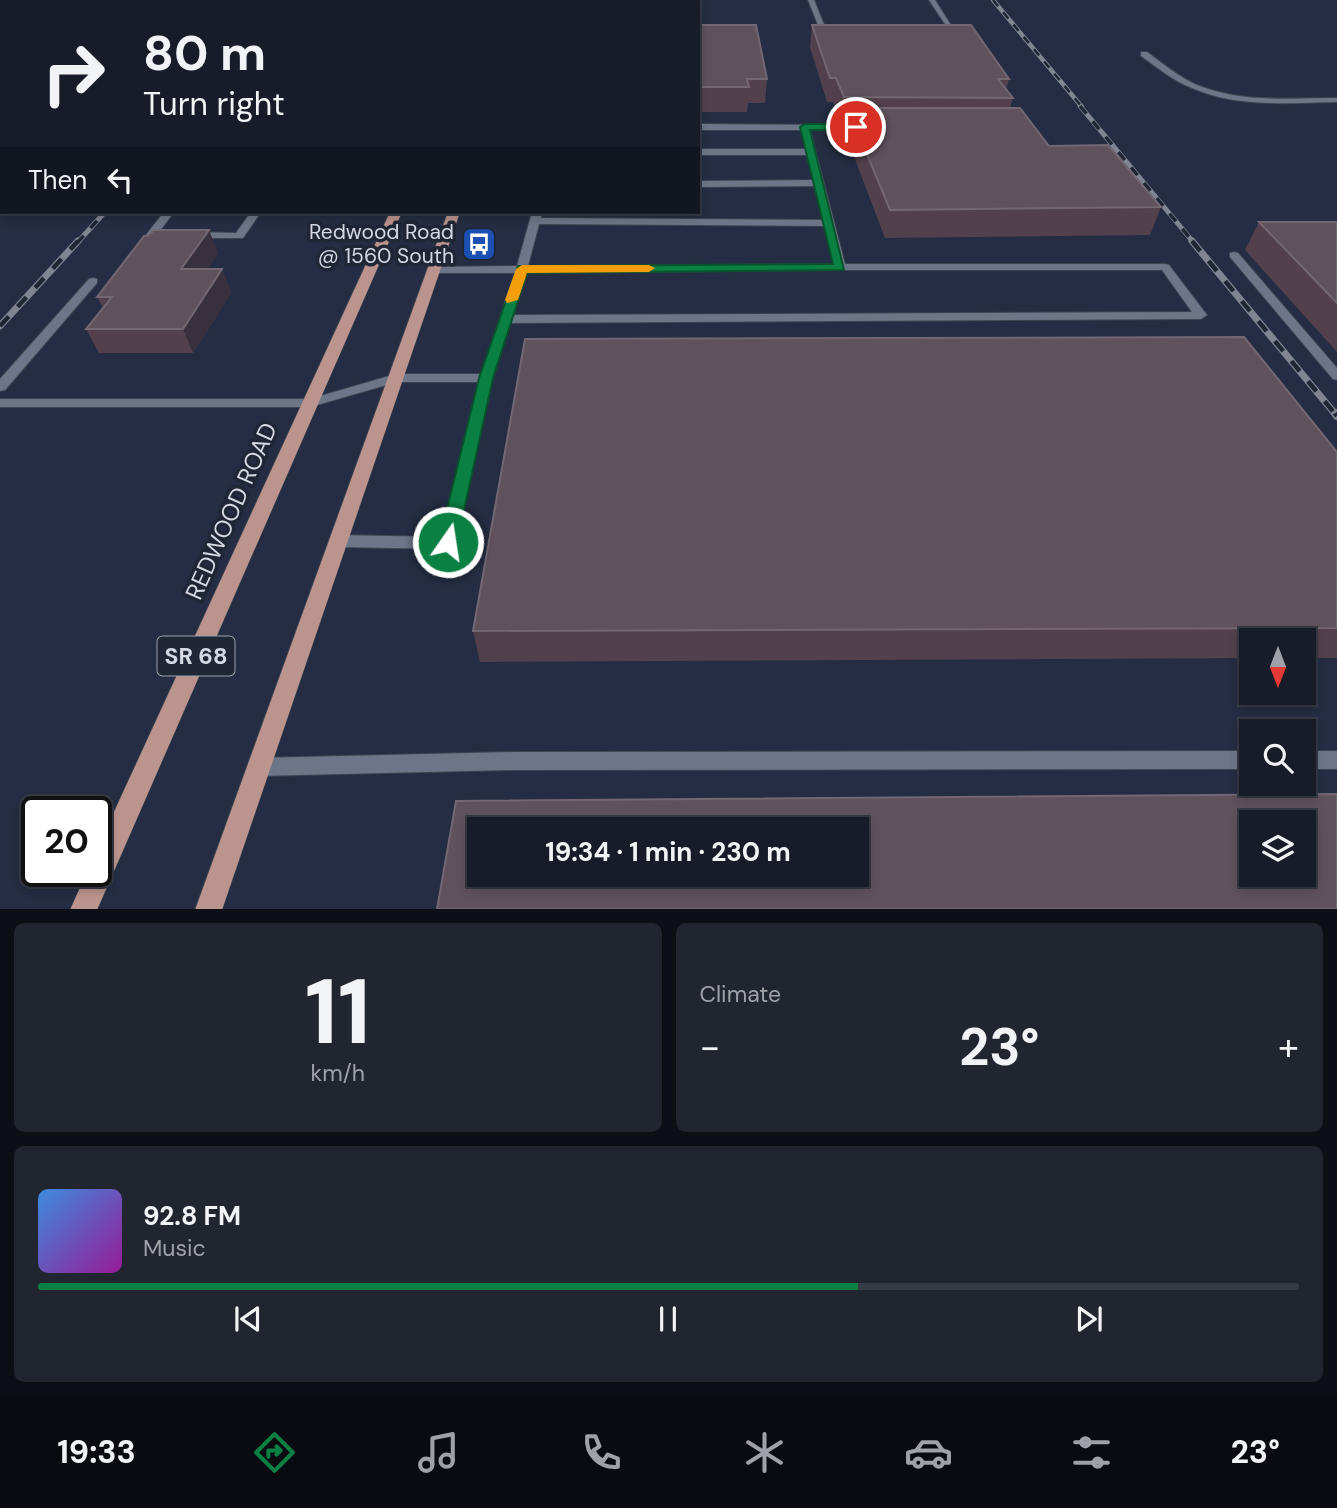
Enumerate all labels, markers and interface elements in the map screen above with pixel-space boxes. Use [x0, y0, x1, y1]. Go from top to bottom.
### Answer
text: 80 m [143, 21, 266, 85]
icon: right [28, 28, 119, 119]
text: Turn right [143, 83, 285, 125]
pin [826, 97, 886, 157]
icon: arrive [837, 108, 875, 146]
icon: left [101, 161, 139, 199]
text: Then [28, 163, 87, 197]
place label: Redwood Road @ 1560 South [309, 218, 454, 270]
bus stop icon: Redwood Road @ 1560 South [460, 225, 498, 263]
street label: REDWOOD ROAD [178, 418, 284, 604]
position arrow [411, 505, 485, 579]
north arrow [1239, 628, 1316, 705]
map controls [1239, 628, 1316, 887]
road number: SR 68 [158, 636, 234, 676]
button: search [1239, 719, 1316, 796]
speed limit sign: 20 [21, 796, 112, 887]
button: layers [1239, 810, 1316, 887]
text: 19:34 · 1 min · 230 m [545, 835, 791, 869]
text: 11 [305, 953, 371, 1071]
text: Climate [700, 979, 781, 1009]
text: 23° [959, 1013, 1039, 1081]
text: − [700, 1022, 720, 1072]
text: + [1278, 1022, 1299, 1072]
text: km/h [311, 1058, 365, 1088]
text: 92.8 FM [143, 1199, 241, 1233]
text: Music [143, 1233, 206, 1263]
icon: previous [229, 1300, 267, 1338]
icon: pause [649, 1300, 687, 1338]
icon: next [1070, 1300, 1108, 1338]
icon: directions [250, 1428, 299, 1477]
icon: music [414, 1428, 463, 1477]
icon: phone [577, 1428, 626, 1477]
icon: climate [740, 1428, 789, 1477]
icon: car [904, 1428, 953, 1477]
icon: filters [1067, 1428, 1116, 1477]
text: 19:33 [57, 1431, 136, 1473]
text: 23° [1230, 1431, 1280, 1473]

